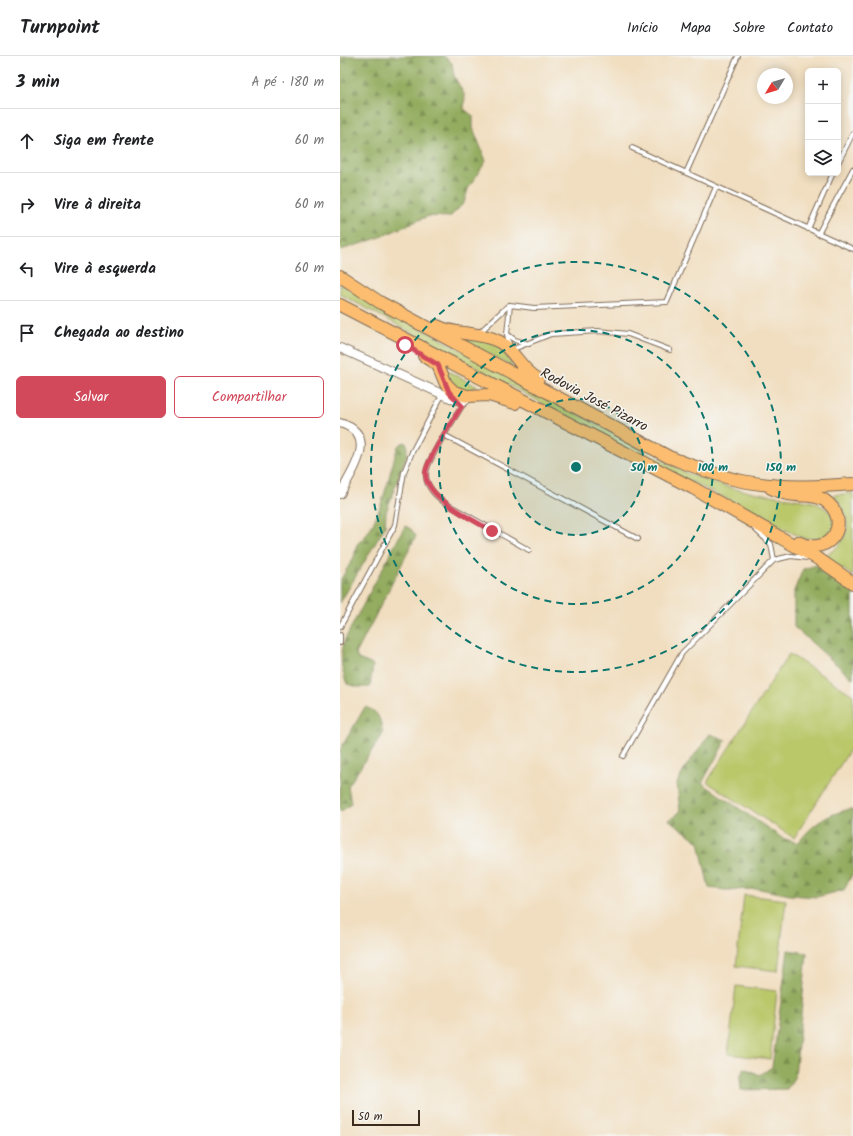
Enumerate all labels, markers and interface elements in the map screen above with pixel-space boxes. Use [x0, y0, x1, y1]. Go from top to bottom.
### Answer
text: Turnpoint [20, 13, 100, 43]
text: Início [627, 17, 658, 39]
text: Mapa [680, 17, 711, 39]
text: Sobre [733, 17, 765, 39]
text: Contato [787, 17, 833, 39]
north arrow [757, 68, 793, 104]
map controls [805, 68, 841, 176]
button: + [805, 68, 841, 104]
text: 3 min [16, 69, 60, 96]
text: A pé · 180 m [251, 72, 324, 93]
button: − [805, 104, 841, 140]
text: Siga em frente [54, 129, 154, 153]
icon: ahead [16, 130, 38, 152]
text: 60 m [295, 130, 324, 151]
button: layers [805, 140, 841, 176]
text: Vire à direita [54, 193, 141, 217]
icon: right [16, 194, 38, 216]
text: 60 m [295, 194, 324, 215]
text: Vire à esquerda [54, 257, 156, 281]
icon: left [16, 258, 38, 280]
text: 60 m [295, 258, 324, 279]
text: Chegada ao destino [54, 321, 184, 345]
icon: arrive [16, 322, 38, 344]
route start [396, 336, 414, 354]
street label: Rodovia José Pizarro [536, 362, 652, 438]
button: Salvar [16, 376, 166, 418]
button: Compartilhar [174, 376, 324, 418]
text: 50 m [630, 458, 658, 477]
text: 100 m [698, 458, 728, 477]
text: 150 m [766, 458, 796, 477]
centre of rings [569, 460, 583, 474]
route end [483, 522, 501, 540]
scale bar [352, 1108, 420, 1127]
text: 50 m [358, 1108, 383, 1126]

